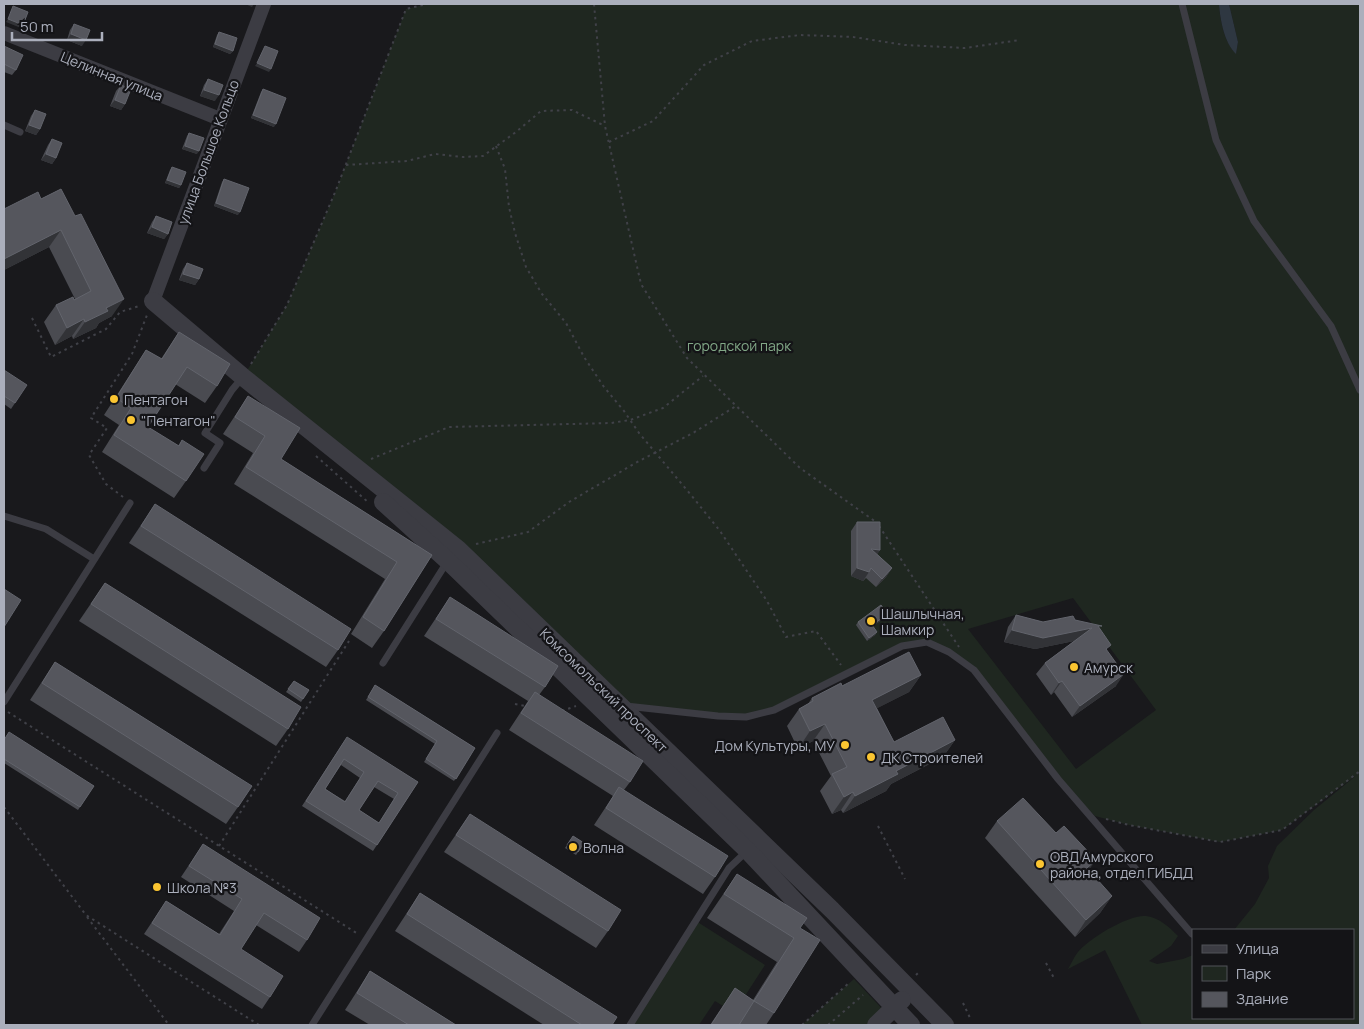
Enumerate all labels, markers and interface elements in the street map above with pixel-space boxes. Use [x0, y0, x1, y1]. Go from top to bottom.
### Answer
scale bar [12, 10, 102, 42]
text: 50 m [20, 16, 54, 37]
street label: Целинная улица [58, 47, 166, 105]
street label: улица Большое Кольцо [173, 77, 243, 227]
park label: городской парк [687, 336, 792, 355]
place label: Пентагон [124, 390, 188, 409]
marker: Пентагон [108, 393, 120, 405]
place label: "Пентагон" [141, 411, 216, 430]
marker: "Пентагон" [125, 414, 137, 426]
place label: Шашлычная, Шамкир [881, 604, 965, 639]
marker: Шашлычная, Шамкир [865, 615, 877, 627]
street label: Комсомольский проспект [536, 624, 672, 756]
place label: Амурск [1084, 658, 1134, 677]
marker: Амурск [1068, 661, 1080, 673]
place label: Дом Культуры, МУ [715, 736, 835, 755]
marker: Дом Культуры, МУ [839, 739, 851, 751]
place label: ДК Строителей [881, 748, 983, 767]
marker: ДК Строителей [865, 751, 877, 763]
place label: Волна [583, 838, 624, 857]
marker: Волна [567, 841, 579, 853]
place label: ОВД Амурского района, отдел ГИБДД [1050, 847, 1193, 882]
marker: ОВД Амурского района, отдел ГИБДД [1034, 858, 1046, 870]
place label: Школа №3 [167, 878, 237, 897]
marker: Школа №3 [151, 881, 163, 893]
legend [1192, 929, 1354, 1019]
text: Улица [1236, 938, 1279, 959]
text: Парк [1236, 963, 1272, 984]
text: Здание [1236, 988, 1289, 1009]

